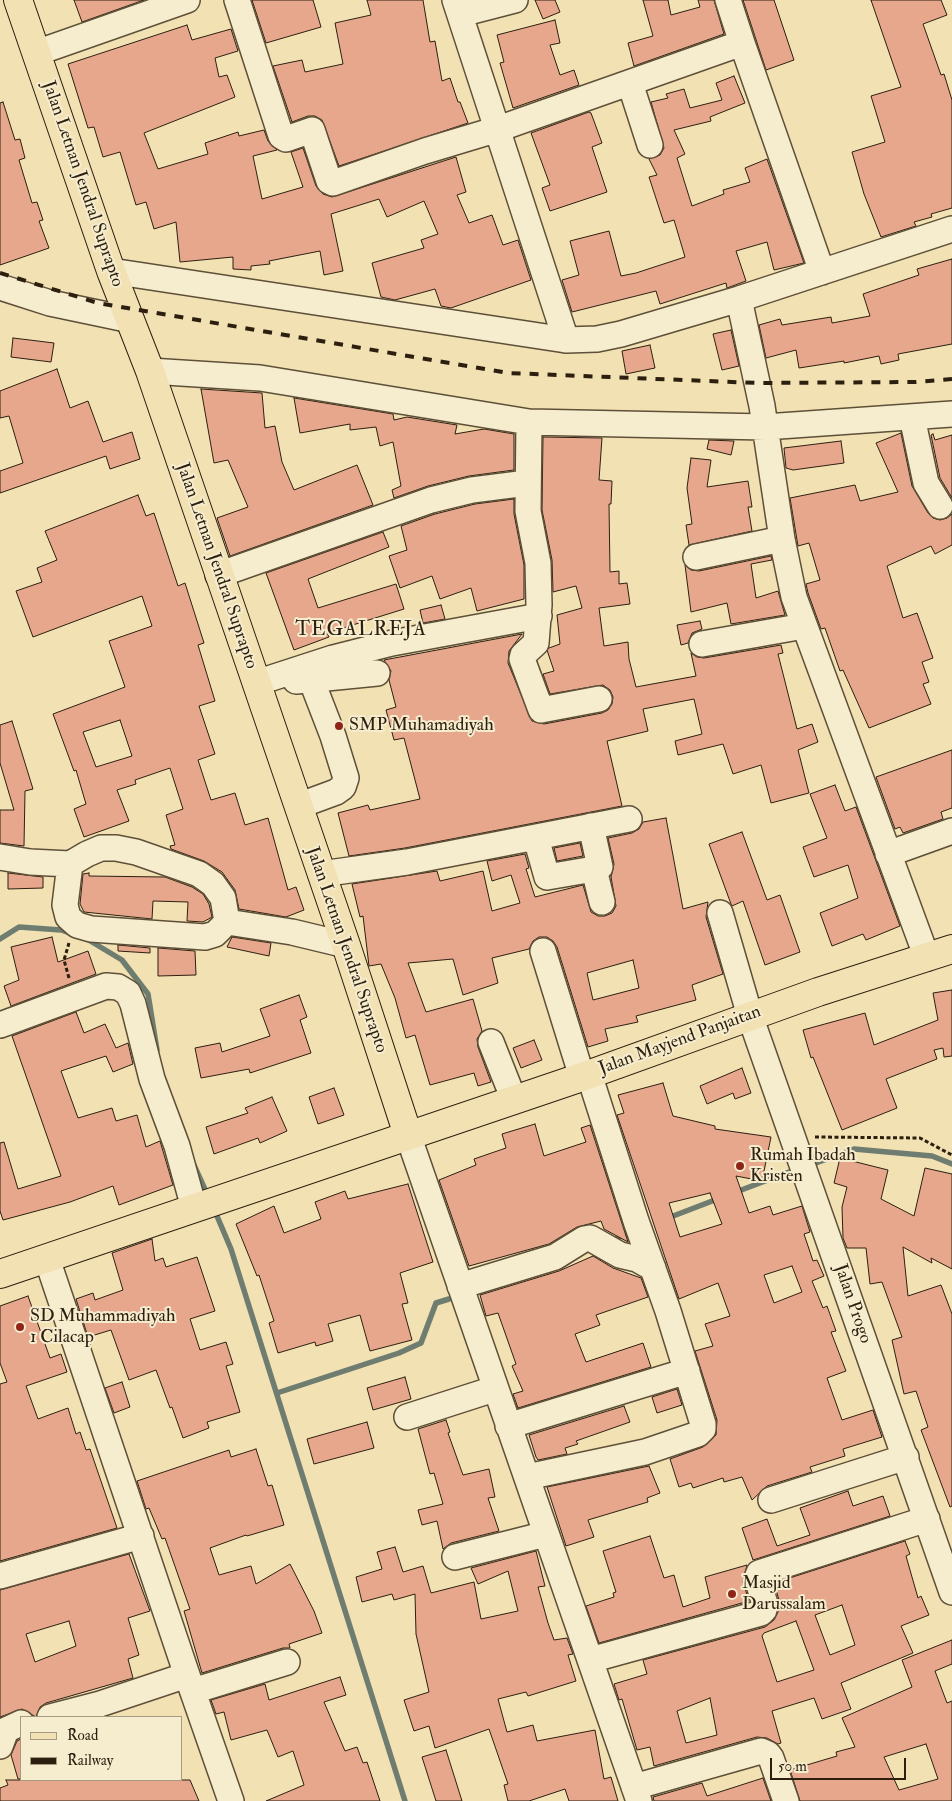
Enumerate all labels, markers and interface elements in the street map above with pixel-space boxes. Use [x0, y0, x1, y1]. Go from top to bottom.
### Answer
street label: Jalan Letnan Jendral Suprapto [37, 78, 127, 290]
street label: Jalan Letnan Jendral Suprapto [171, 460, 261, 672]
district label: TEGALREJA [294, 619, 428, 643]
place label: SMP Muhamadiyah [349, 715, 494, 737]
marker: SMP Muhamadiyah [333, 720, 345, 732]
street label: Jalan Letnan Jendral Suprapto [301, 844, 391, 1056]
street label: Jalan Mayjend Panjaitan [596, 1002, 764, 1080]
place label: Rumah Ibadah Kristen [750, 1145, 856, 1188]
marker: Rumah Ibadah Kristen [734, 1160, 746, 1172]
street label: Jalan Progo [828, 1261, 876, 1347]
place label: SD Muhammadiyah 1 Cilacap [30, 1306, 175, 1348]
marker: SD Muhammadiyah 1 Cilacap [14, 1321, 26, 1333]
place label: Masjid Darussalam [742, 1573, 826, 1616]
marker: Masjid Darussalam [726, 1588, 738, 1600]
legend [20, 1716, 182, 1781]
text: Road [67, 1726, 98, 1745]
scale bar [772, 1748, 908, 1780]
text: Railway [67, 1751, 113, 1770]
text: 50 m [778, 1757, 807, 1776]

